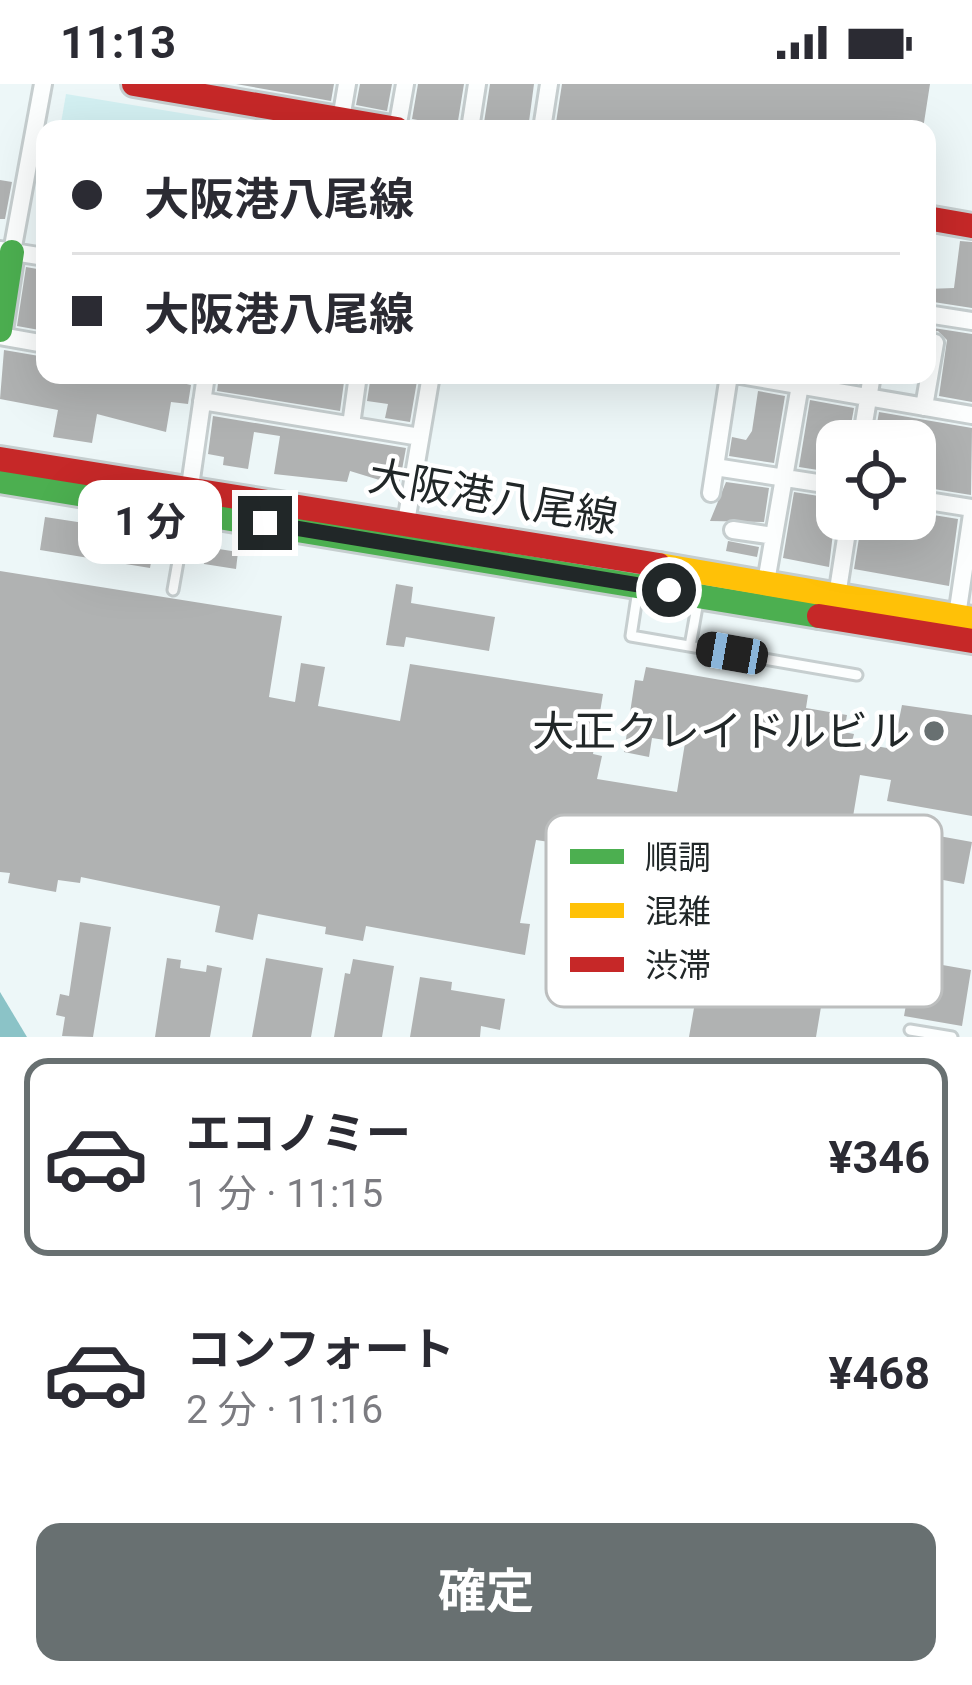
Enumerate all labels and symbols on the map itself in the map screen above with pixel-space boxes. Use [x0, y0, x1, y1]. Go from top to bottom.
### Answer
street label: 大阪港八尾線 [365, 451, 621, 543]
callout: 1 分 [79, 481, 223, 565]
route end [238, 496, 292, 550]
route start [642, 563, 696, 617]
car [693, 629, 771, 677]
place label: 大正クレイドルビル [532, 707, 910, 756]
marker: 大正クレイドルビル [921, 718, 947, 744]
legend [546, 815, 942, 1007]
text: 順調 [645, 838, 711, 877]
text: 混雑 [645, 892, 711, 931]
text: 渋滞 [645, 946, 711, 985]

